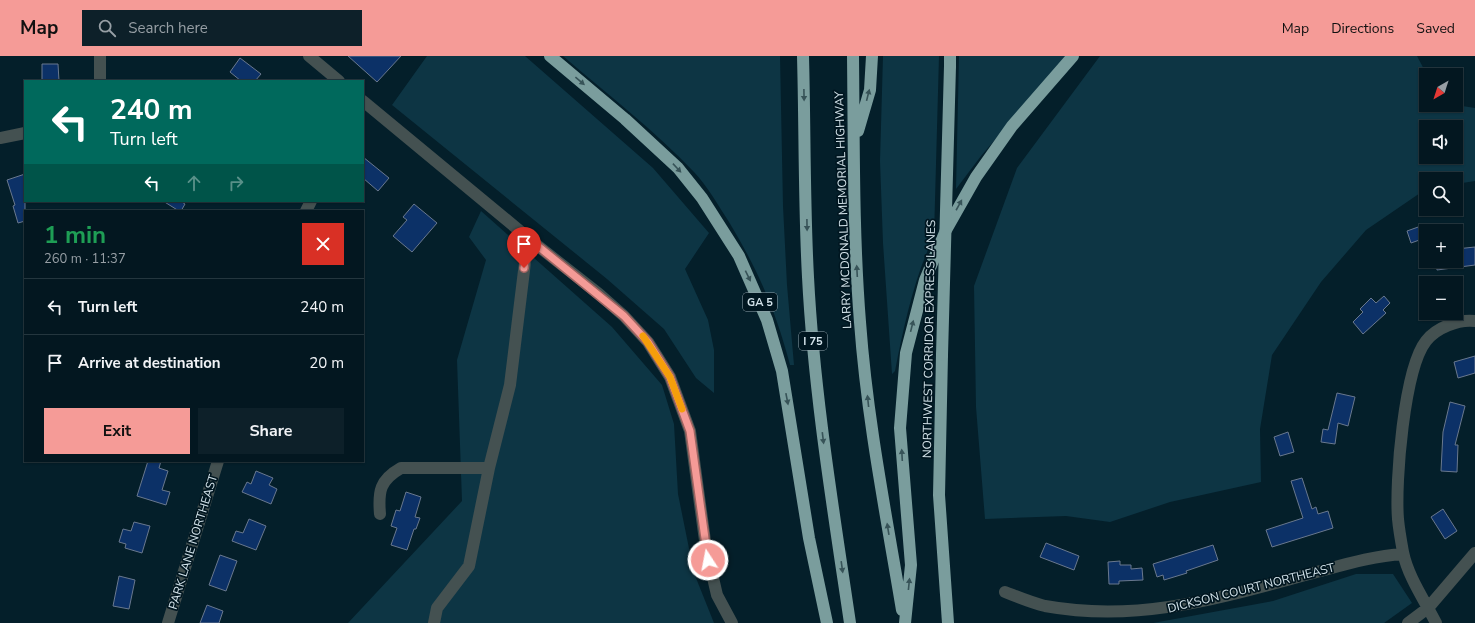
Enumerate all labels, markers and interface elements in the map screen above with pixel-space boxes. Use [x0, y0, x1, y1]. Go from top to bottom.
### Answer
search box [82, 10, 362, 46]
text: Map [20, 15, 58, 41]
icon: search [96, 17, 118, 39]
text: Search here [128, 18, 208, 38]
text: Map [1282, 19, 1309, 38]
text: Directions [1331, 19, 1394, 38]
text: Saved [1416, 19, 1455, 38]
north arrow [1419, 68, 1463, 112]
map controls [1419, 68, 1463, 320]
one-way arrow [575, 77, 585, 86]
one-way arrow [801, 89, 807, 102]
one-way arrow [866, 89, 872, 101]
street label: LARRY MCDONALD MEMORIAL HIGHWAY [831, 90, 855, 329]
text: 240 m [110, 91, 193, 129]
icon: left [44, 96, 96, 148]
button: sound [1419, 120, 1463, 164]
text: Turn left [110, 127, 178, 151]
one-way arrow [672, 163, 682, 173]
icon: left [141, 172, 163, 194]
icon: ahead [183, 172, 205, 194]
icon: right [225, 172, 247, 194]
button: search [1419, 172, 1463, 216]
one-way arrow [956, 199, 962, 211]
text: 1 min [44, 219, 106, 251]
one-way arrow [804, 219, 810, 232]
street label: NORTHWEST CORRIDOR EXPRESS LANES [919, 220, 939, 458]
button: close [302, 223, 344, 265]
button: + [1419, 224, 1463, 268]
pin [507, 227, 541, 268]
icon: arrive [513, 233, 535, 255]
text: 260 m · 11:37 [44, 250, 126, 268]
one-way arrow [854, 264, 860, 277]
one-way arrow [745, 270, 752, 281]
button: − [1419, 276, 1463, 320]
road number: GA 5 [743, 293, 777, 311]
icon: left [44, 296, 66, 318]
text: Turn left [78, 297, 137, 317]
text: 240 m [300, 297, 344, 317]
one-way arrow [909, 319, 915, 331]
road number: I 75 [799, 332, 827, 350]
icon: arrive [44, 352, 66, 374]
text: Arrive at destination [78, 353, 221, 373]
text: 20 m [309, 353, 344, 373]
one-way arrow [785, 393, 791, 405]
one-way arrow [864, 395, 871, 407]
button: Exit [44, 408, 190, 454]
button: Share [198, 408, 344, 454]
one-way arrow [820, 432, 826, 444]
one-way arrow [898, 449, 905, 461]
street label: PARK LANE NORTHEAST [165, 472, 221, 611]
one-way arrow [885, 523, 891, 535]
position arrow [687, 539, 729, 581]
street label: DICKSON COURT NORTHEAST [1166, 559, 1337, 617]
one-way arrow [839, 561, 845, 573]
one-way arrow [905, 578, 912, 590]

